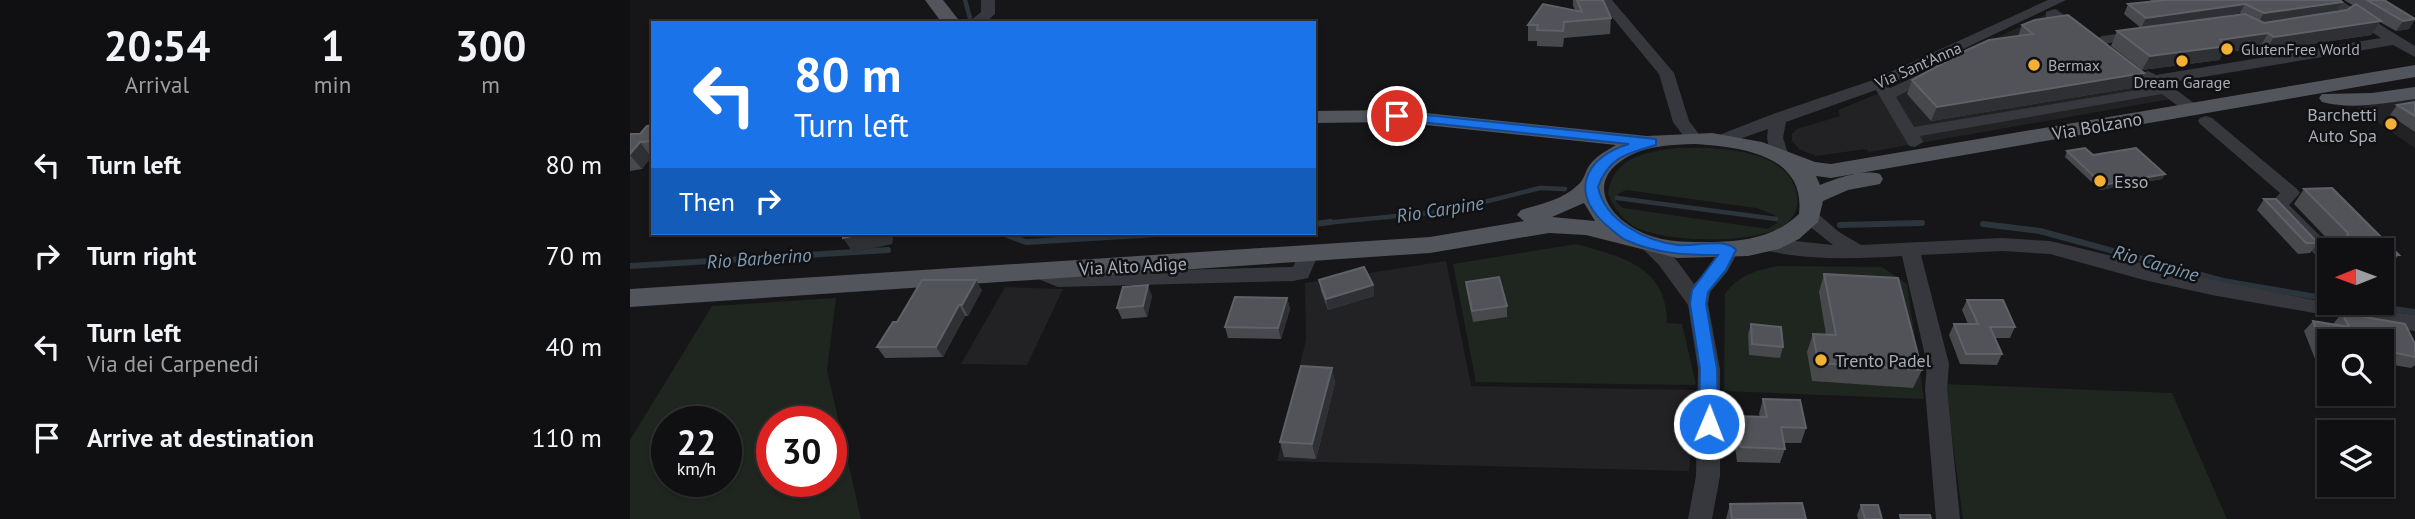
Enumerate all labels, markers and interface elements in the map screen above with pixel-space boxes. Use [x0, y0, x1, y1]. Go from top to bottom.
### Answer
text: 20:54 [104, 18, 210, 73]
text: 1 [321, 18, 344, 73]
text: 300 [455, 18, 526, 73]
street label: Via Sant'Anna [1871, 37, 1964, 93]
place label: GlutenFree World [2241, 39, 2360, 59]
marker: GlutenFree World [2219, 41, 2235, 57]
text: 80 m [794, 42, 901, 106]
icon: left [679, 49, 770, 140]
marker: Dream Garage [2174, 53, 2190, 69]
place label: Bermax [2048, 55, 2100, 75]
marker: Bermax [2026, 57, 2042, 73]
text: Arrival [125, 70, 189, 99]
text: min [314, 70, 351, 99]
text: m [481, 70, 500, 99]
place label: Dream Garage [2133, 72, 2231, 92]
pin [1367, 86, 1427, 146]
icon: arrive [1378, 97, 1416, 135]
place label: Barchetti Auto Spa [2307, 103, 2377, 147]
text: Turn left [794, 104, 909, 146]
street label: Via Bolzano [2049, 107, 2144, 145]
marker: Barchetti Auto Spa [2383, 116, 2399, 132]
icon: left [28, 146, 66, 184]
text: Turn left [87, 148, 181, 181]
text: 80 m [546, 148, 602, 181]
place label: Esso [2114, 170, 2148, 193]
marker: Esso [2092, 173, 2108, 189]
icon: right [749, 182, 787, 220]
text: Then [679, 185, 735, 218]
water label: Rio Carpine [1395, 190, 1486, 228]
icon: right [28, 237, 66, 275]
north arrow [2317, 238, 2394, 315]
map controls [2317, 238, 2394, 497]
text: Turn right [87, 239, 196, 272]
text: 70 m [546, 239, 602, 272]
water label: Rio Carpine [2110, 239, 2202, 287]
water label: Rio Barberino [706, 242, 812, 274]
street label: Via Alto Adige [1078, 252, 1187, 280]
text: Turn left [87, 316, 181, 349]
icon: left [28, 328, 66, 366]
button: search [2317, 329, 2394, 406]
text: 40 m [546, 330, 602, 363]
text: Via dei Carpenedi [87, 349, 259, 378]
place label: Trento Padel [1835, 349, 1932, 372]
marker: Trento Padel [1813, 352, 1829, 368]
position arrow [1672, 387, 1746, 461]
speed limit sign: 30 [756, 406, 847, 497]
icon: arrive [28, 419, 66, 457]
text: 22 [677, 419, 716, 465]
button: layers [2317, 420, 2394, 497]
text: Arrive at destination [87, 421, 314, 454]
text: 110 m [531, 421, 602, 454]
text: km/h [677, 457, 716, 480]

